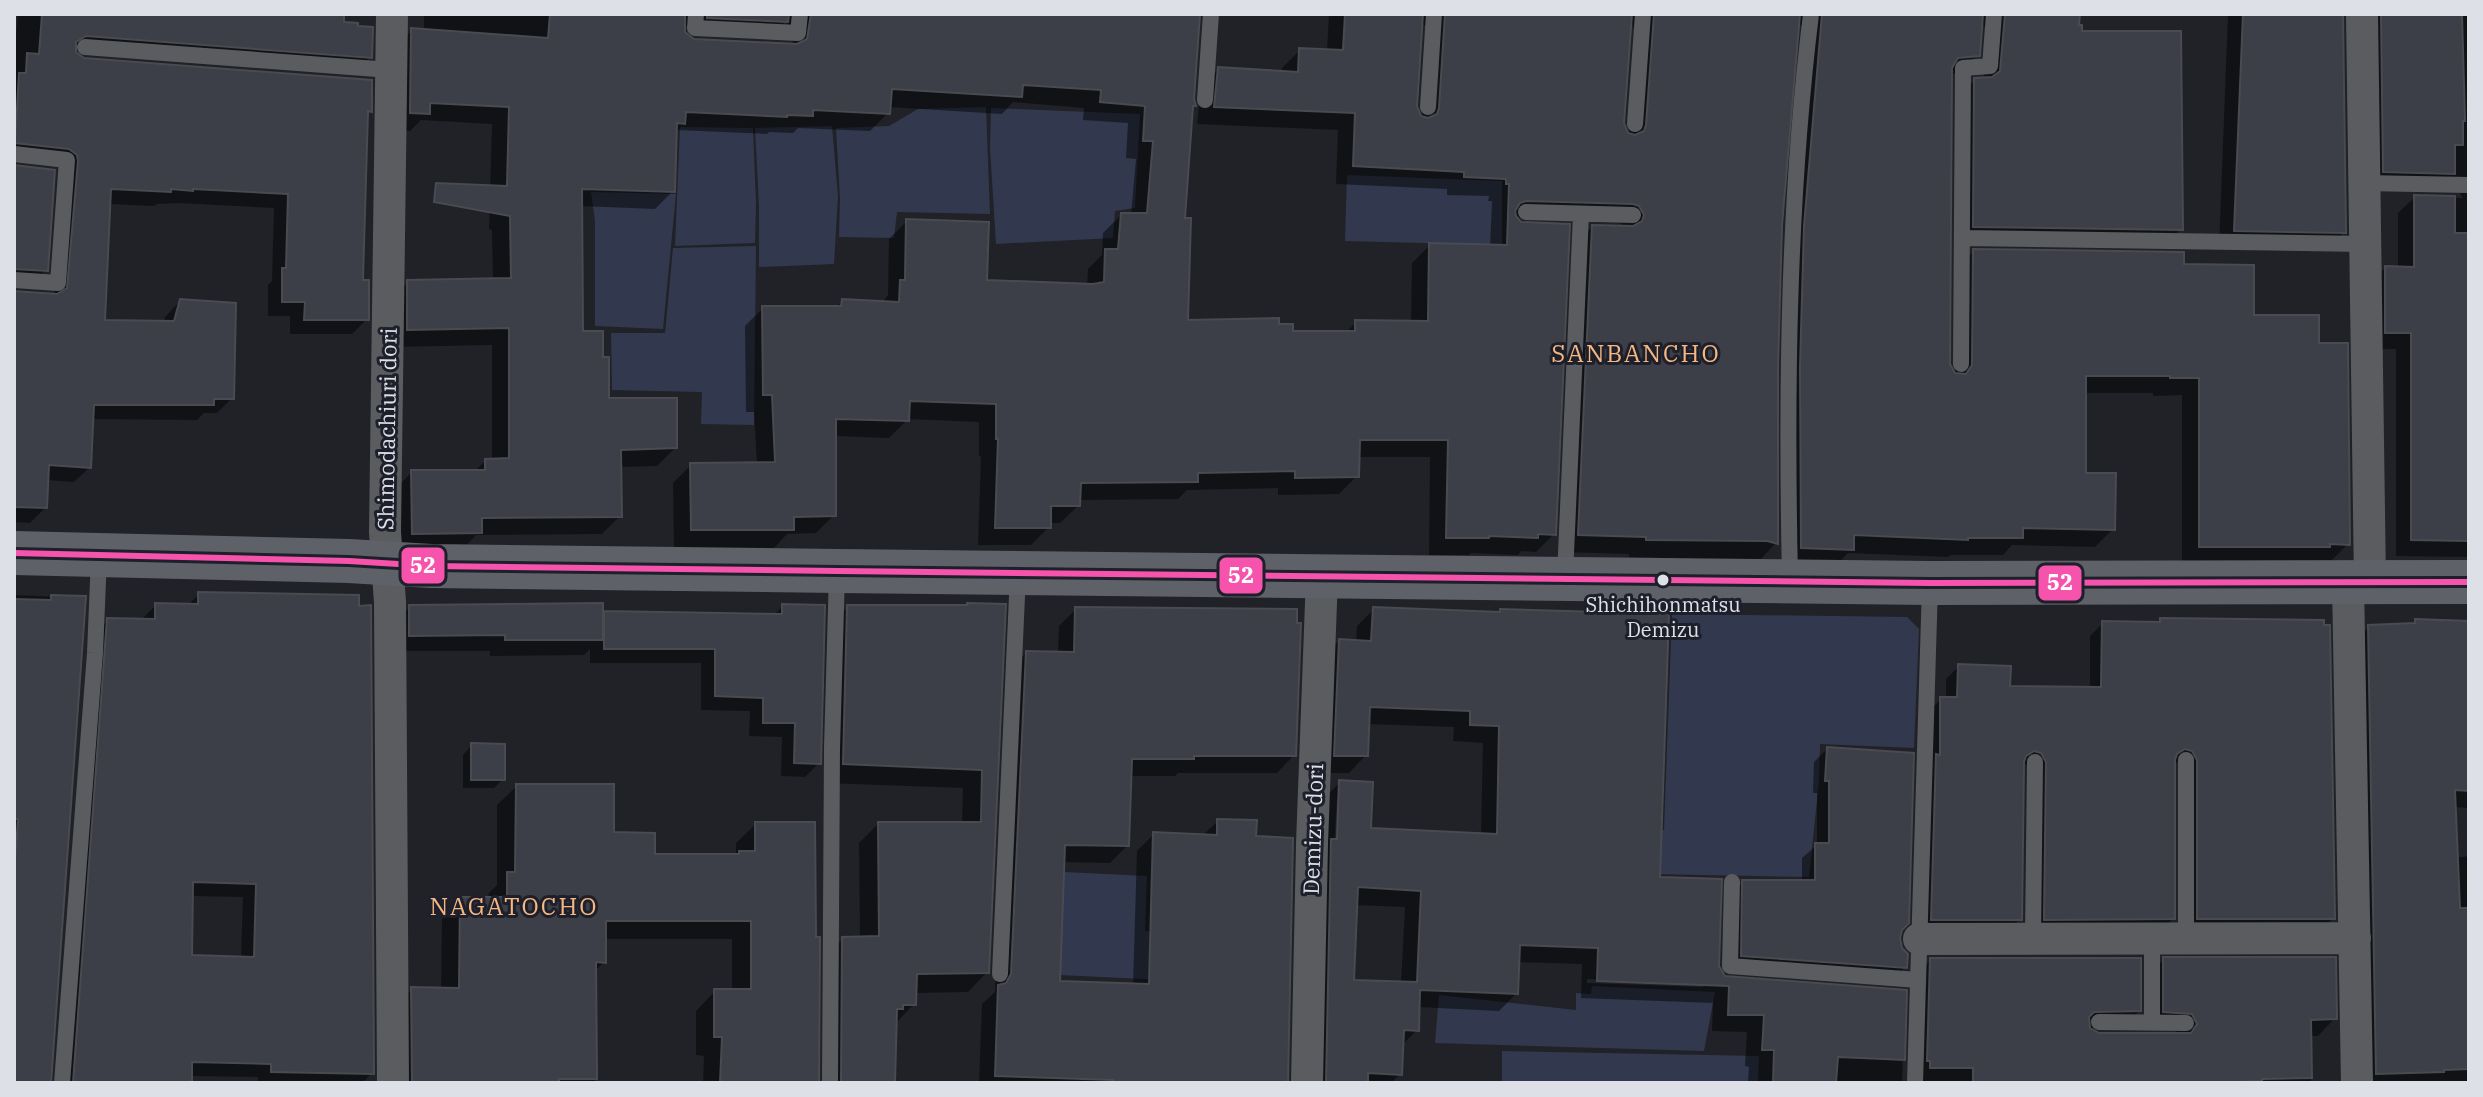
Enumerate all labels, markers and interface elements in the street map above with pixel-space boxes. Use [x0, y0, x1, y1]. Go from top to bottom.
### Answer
street label: Shimodachiuri dori [370, 327, 403, 530]
district label: SANBANCHO [1551, 337, 1721, 369]
line badge: 52 [400, 546, 446, 585]
text: 52 [410, 550, 436, 579]
line badge: 52 [1218, 556, 1264, 595]
text: 52 [1228, 560, 1254, 589]
line badge: 52 [2037, 564, 2083, 602]
text: 52 [2047, 567, 2073, 596]
marker: Shichihonmatsu Demizu [1655, 572, 1671, 588]
place label: Shichihonmatsu Demizu [1585, 591, 1741, 643]
street label: Demizu-dori [1296, 763, 1329, 895]
district label: NAGATOCHO [429, 890, 599, 922]

